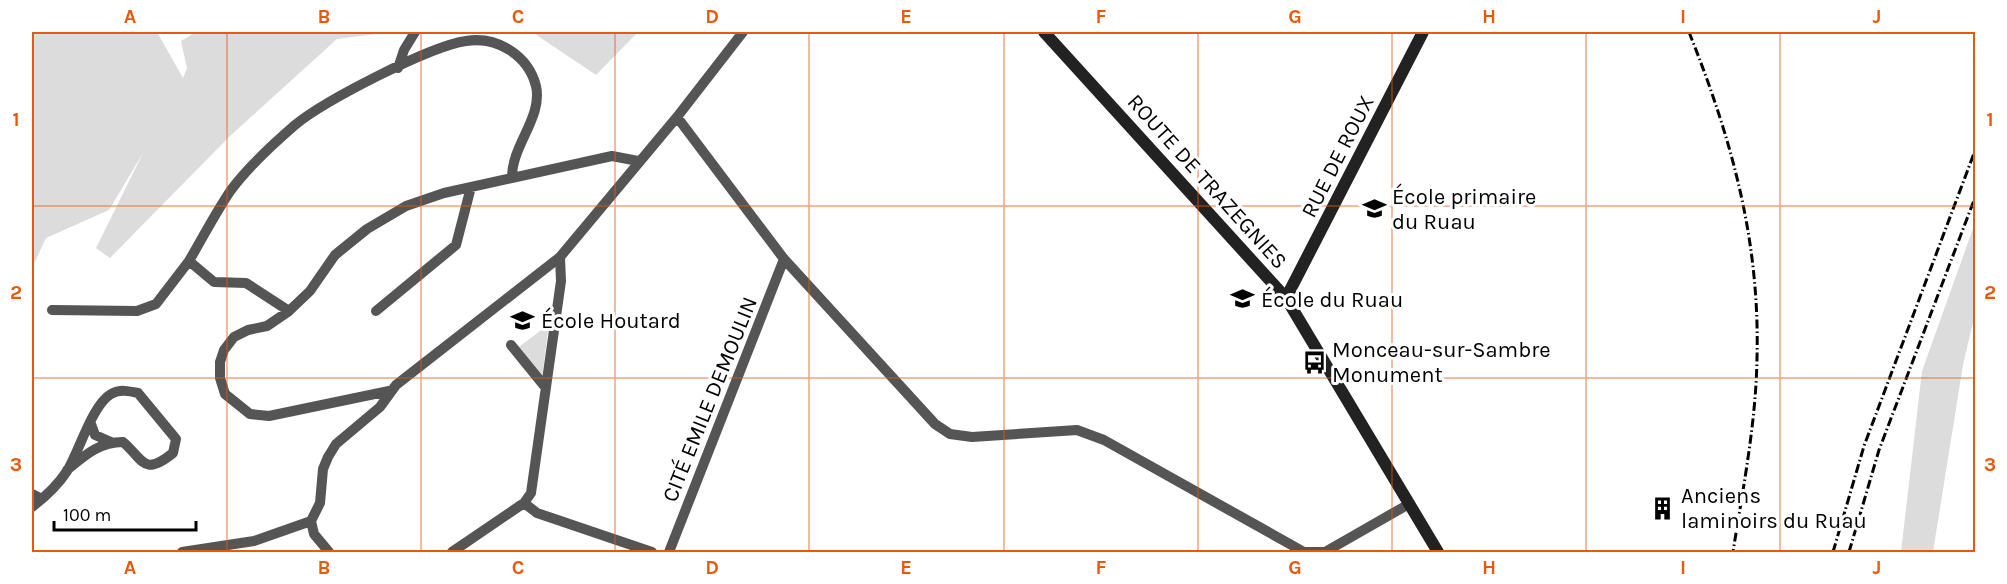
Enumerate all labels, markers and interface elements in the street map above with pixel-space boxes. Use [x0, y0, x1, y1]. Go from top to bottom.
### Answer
text: A [124, 5, 137, 28]
text: B [318, 5, 330, 28]
text: C [512, 5, 524, 28]
text: D [705, 5, 719, 28]
text: E [900, 5, 912, 28]
text: F [1096, 5, 1107, 28]
text: G [1288, 5, 1302, 28]
text: H [1482, 5, 1496, 28]
text: I [1680, 5, 1686, 28]
text: J [1873, 5, 1881, 28]
street label: ROUTE DE TRAZEGNIES [1122, 89, 1293, 274]
street label: RUE DE ROUX [1296, 91, 1380, 222]
text: 1 [12, 108, 20, 131]
text: 1 [1986, 108, 1994, 131]
place label: École primaire du Ruau [1392, 183, 1536, 235]
school or university icon: École primaire du Ruau [1361, 196, 1387, 222]
text: 2 [10, 281, 22, 304]
text: 2 [1984, 281, 1996, 304]
school or university icon: École du Ruau [1230, 286, 1256, 312]
place label: École du Ruau [1261, 286, 1403, 313]
street label: CITÉ EMILE DEMOULIN [656, 293, 763, 506]
school or university icon: École Houtard [510, 307, 536, 333]
place label: École Houtard [541, 307, 681, 334]
place label: Monceau-sur-Sambre Monument [1332, 337, 1550, 388]
bus stop icon: Monceau-sur-Sambre Monument [1301, 349, 1327, 375]
text: 3 [10, 453, 22, 476]
text: 3 [1984, 453, 1996, 476]
place label: Anciens laminoirs du Ruau [1681, 483, 1867, 534]
scale bar [54, 494, 196, 532]
building icon: Anciens laminoirs du Ruau [1650, 495, 1676, 521]
text: 100 m [63, 504, 111, 526]
text: A [124, 556, 137, 579]
text: B [318, 556, 330, 579]
text: C [512, 556, 524, 579]
text: D [705, 556, 719, 579]
text: E [900, 556, 912, 579]
text: F [1096, 556, 1107, 579]
text: G [1288, 556, 1302, 579]
text: H [1482, 556, 1496, 579]
text: I [1680, 556, 1686, 579]
text: J [1873, 556, 1881, 579]

